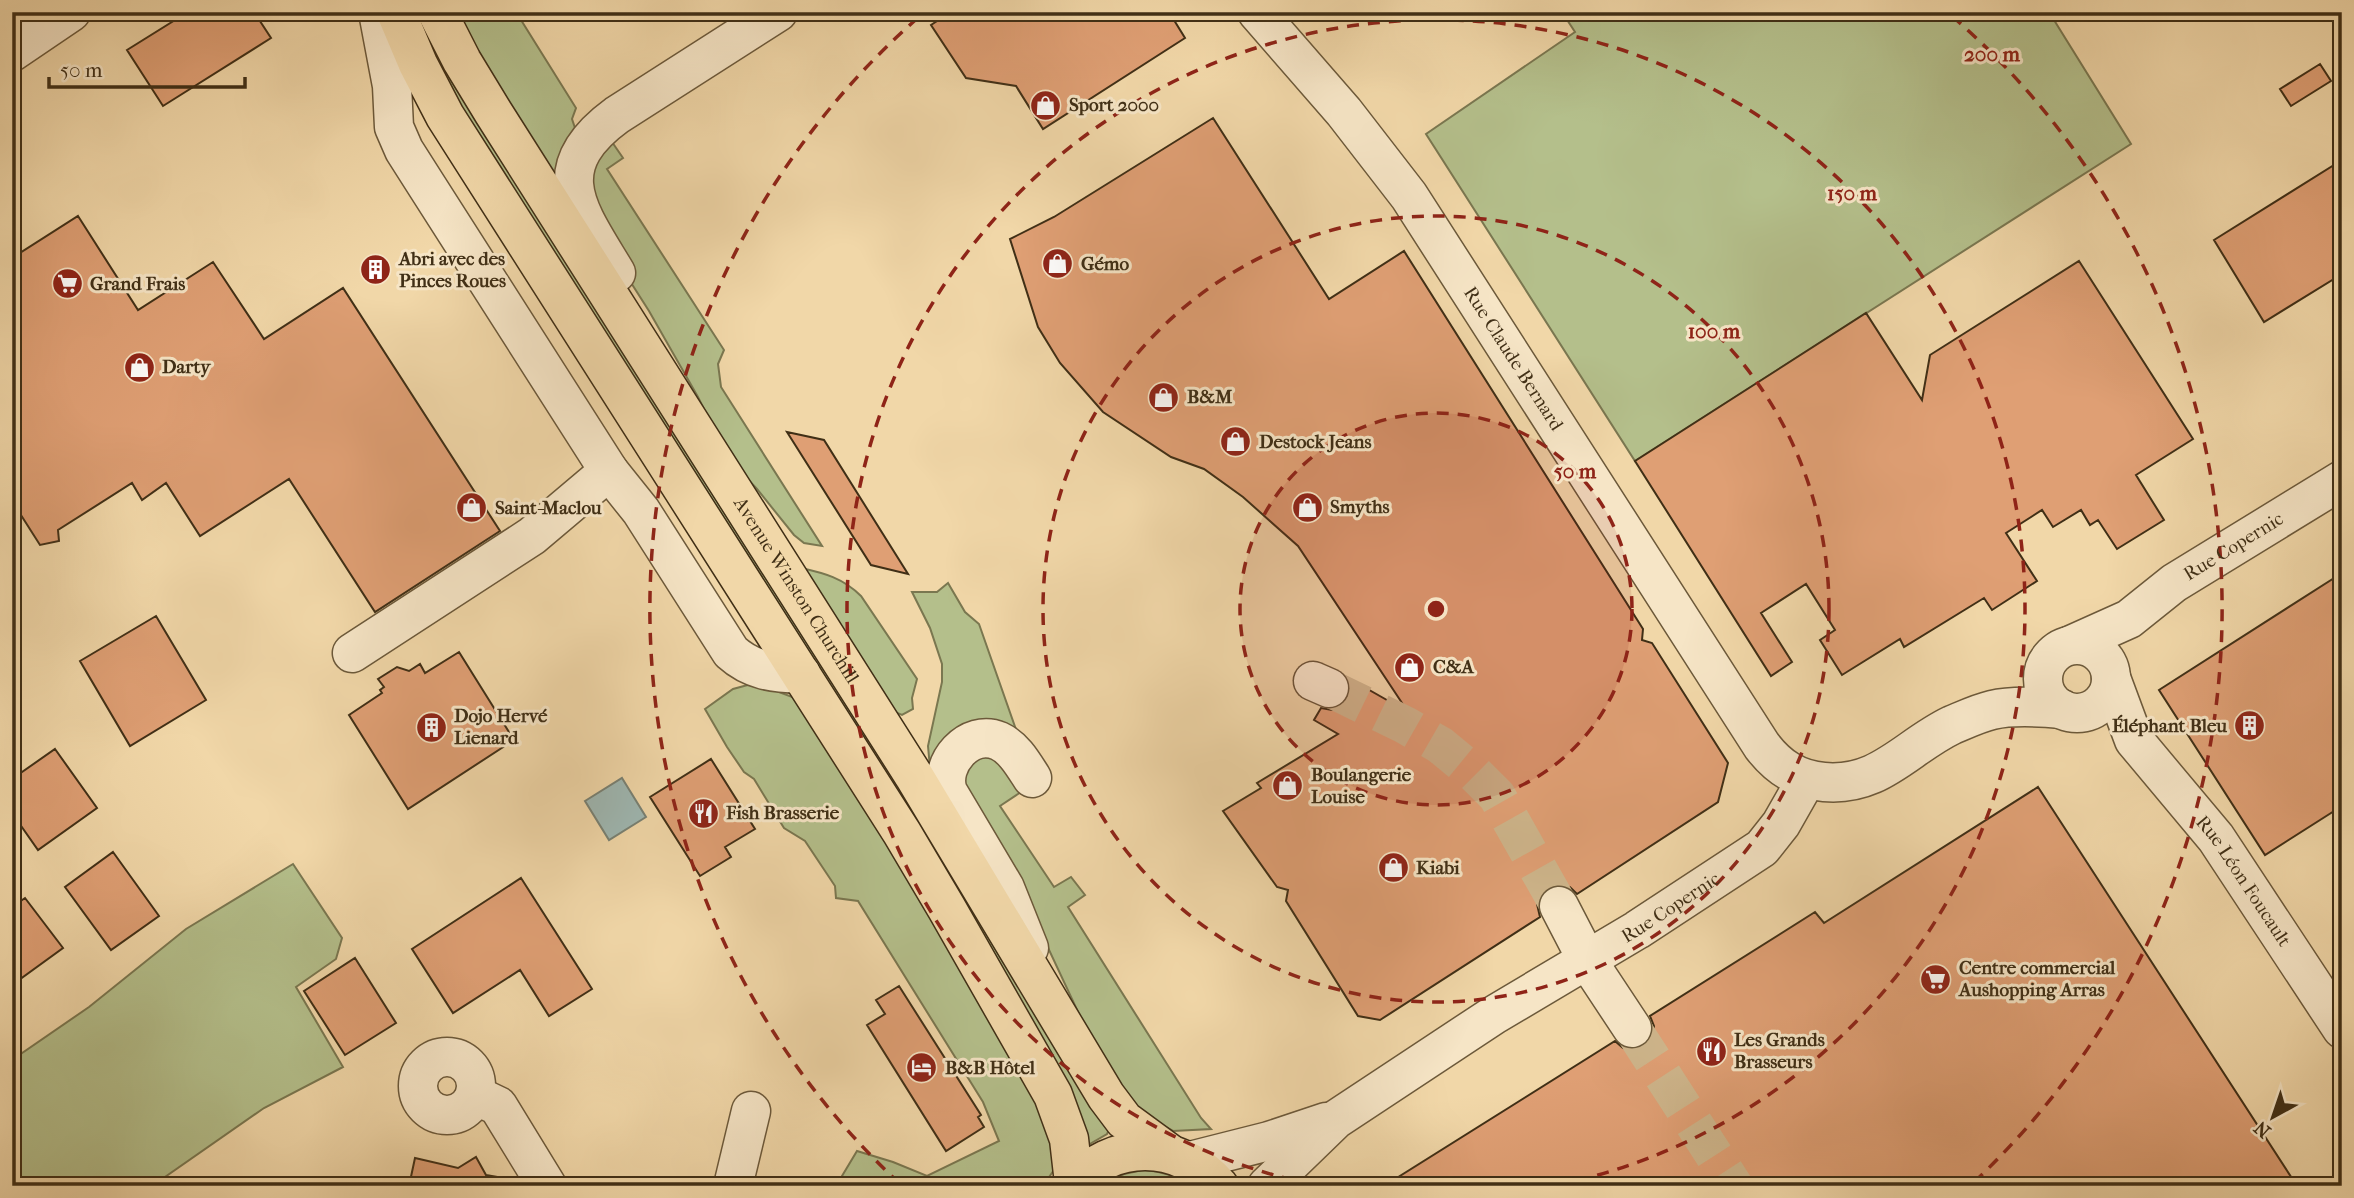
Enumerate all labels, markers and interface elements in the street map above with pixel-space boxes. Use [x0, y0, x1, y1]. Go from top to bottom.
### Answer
text: 200 m [1964, 42, 2021, 66]
scale bar [49, 46, 245, 90]
text: 50 m [60, 58, 103, 82]
shop icon: Sport 2000 [1029, 88, 1063, 122]
place label: Sport 2000 [1069, 94, 1159, 116]
text: 150 m [1827, 181, 1878, 205]
shop icon: Gémo [1041, 247, 1075, 281]
place label: Abri avec des Pinces Roues [398, 248, 506, 292]
building icon: Abri avec des Pinces Roues [359, 253, 393, 287]
place label: Gémo [1081, 253, 1130, 275]
supermarket icon: Grand Frais [50, 267, 84, 301]
place label: Grand Frais [90, 273, 185, 295]
street label: Rue Claude Bernard [1459, 282, 1568, 435]
text: 100 m [1688, 319, 1741, 343]
shop icon: Darty [122, 350, 156, 384]
place label: Darty [162, 356, 211, 378]
shop icon: B&M [1147, 380, 1181, 414]
place label: B&M [1187, 386, 1233, 408]
shop icon: Destock Jeans [1219, 425, 1253, 459]
place label: Destock Jeans [1259, 431, 1372, 453]
text: 50 m [1554, 459, 1597, 483]
shop icon: Smyths [1290, 490, 1324, 524]
shop icon: Saint-Maclou [455, 491, 489, 525]
street label: Avenue Winston Churchill [729, 492, 863, 687]
place label: Smyths [1330, 496, 1390, 518]
place label: Saint-Maclou [495, 497, 602, 519]
street label: Rue Copernic [2180, 508, 2287, 585]
centre of rings [1424, 597, 1448, 621]
shop icon: C&A [1393, 650, 1427, 684]
place label: C&A [1433, 656, 1474, 678]
place label: Dojo Hervé Lienard [454, 705, 548, 749]
building icon: Éléphant Bleu [2233, 709, 2267, 743]
building icon: Dojo Hervé Lienard [414, 710, 448, 744]
place label: Éléphant Bleu [2112, 714, 2227, 737]
place label: Boulangerie Louise [1311, 764, 1412, 808]
shop icon: Boulangerie Louise [1271, 769, 1305, 803]
restaurant icon: Fish Brasserie [686, 796, 720, 830]
place label: Fish Brasserie [725, 802, 840, 824]
street label: Rue Léon Foucault [2191, 811, 2296, 951]
shop icon: Kiabi [1376, 851, 1410, 885]
place label: Kiabi [1416, 857, 1460, 879]
street label: Rue Copernic [1618, 868, 1724, 948]
place label: Centre commercial Aushopping Arras [1958, 957, 2116, 1001]
supermarket icon: Centre commercial Aushopping Arras [1919, 962, 1953, 996]
place label: Les Grands Brasseurs [1734, 1029, 1825, 1073]
restaurant icon: Les Grands Brasseurs [1694, 1034, 1728, 1068]
hotel icon: B&B Hôtel [905, 1051, 939, 1085]
place label: B&B Hôtel [945, 1057, 1036, 1079]
north arrow [2238, 1082, 2308, 1152]
text: N [2250, 1116, 2275, 1142]

